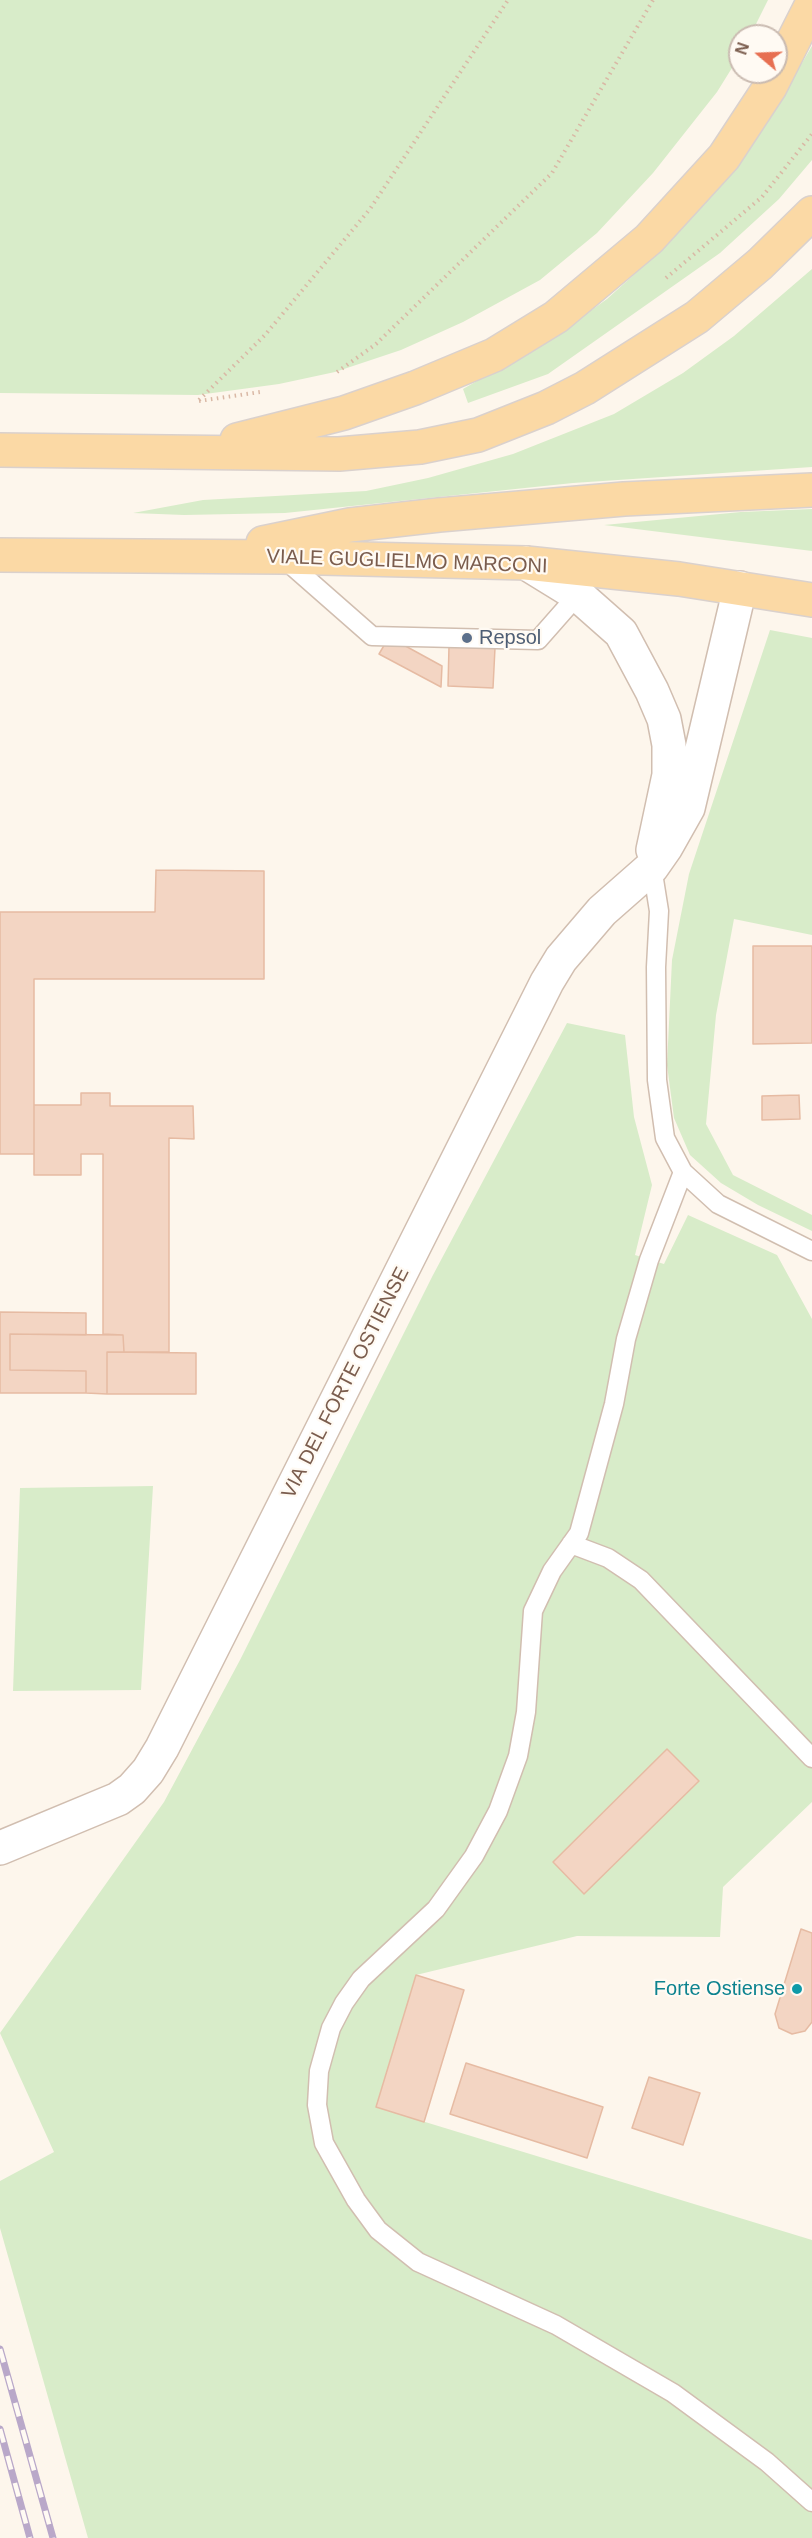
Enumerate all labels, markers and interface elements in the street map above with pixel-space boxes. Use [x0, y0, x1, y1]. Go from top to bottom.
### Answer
north arrow [728, 24, 788, 84]
text: N [732, 40, 752, 57]
street label: VIALE GUGLIELMO MARCONI [266, 545, 548, 579]
place label: Repsol [479, 626, 541, 650]
marker: Repsol [460, 631, 474, 645]
street label: VIA DEL FORTE OSTIENSE [277, 1263, 415, 1503]
place label: Forte Ostiense [654, 1977, 785, 2001]
marker: Forte Ostiense [790, 1982, 804, 1996]

